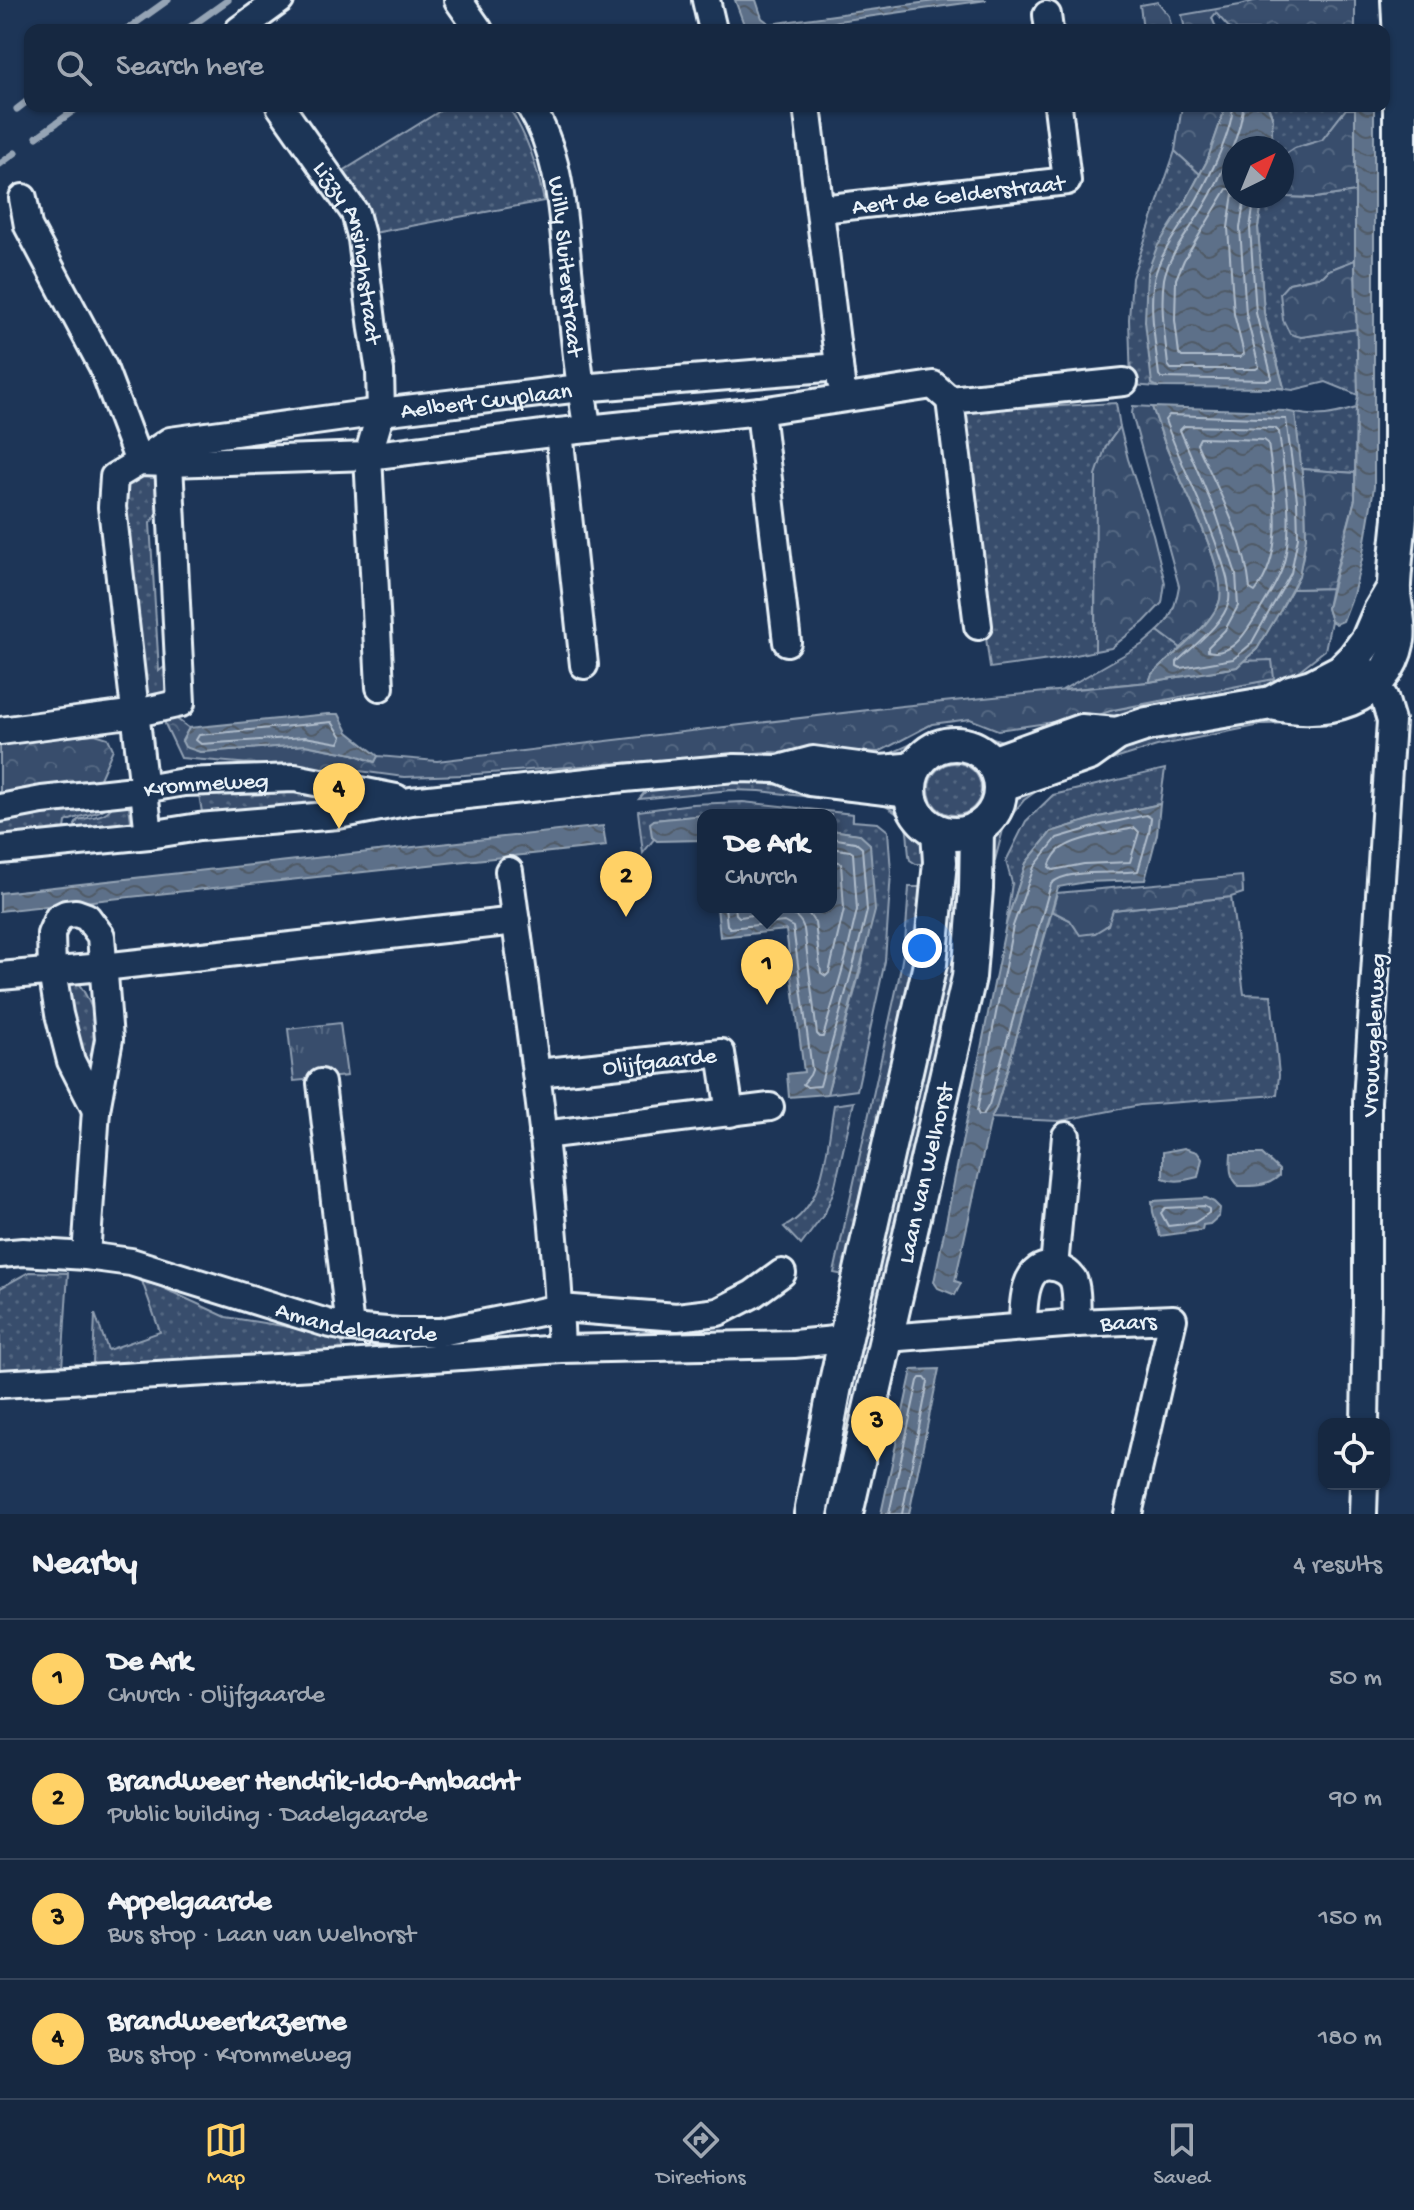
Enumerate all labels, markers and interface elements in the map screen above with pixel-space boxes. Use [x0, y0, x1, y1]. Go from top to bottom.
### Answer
search box [24, 24, 1390, 112]
icon: search [52, 46, 96, 90]
text: Search here [116, 51, 264, 86]
north arrow [1222, 136, 1294, 208]
street label: Lizzy Ansinghstraat [305, 156, 387, 349]
street label: Aert de Gelderstraat [851, 170, 1069, 223]
street label: Willy Sluiterstraat [539, 174, 588, 360]
street label: Aelbert Cuyplaan [399, 378, 574, 428]
pin: 4 [313, 763, 365, 829]
street label: Krommeweg [142, 768, 269, 807]
popup [697, 809, 837, 913]
text: De Ark [725, 828, 809, 863]
pin: 2 [600, 851, 652, 917]
text: Church [725, 863, 797, 894]
your location [902, 928, 942, 968]
pin: 1 [741, 939, 793, 1005]
street label: Vrouwgelenweg [1357, 953, 1394, 1119]
street label: Olijfgaarde [601, 1043, 719, 1084]
street label: Laan van Welhorst [893, 1078, 963, 1267]
street label: Amandelgaarde [272, 1297, 438, 1350]
street label: Baars [1099, 1309, 1158, 1340]
pin: 3 [851, 1396, 903, 1462]
map controls [1318, 1418, 1390, 1490]
button: locate [1318, 1418, 1390, 1490]
text: Nearby [32, 1546, 137, 1586]
text: 4 results [1293, 1551, 1382, 1582]
text: De Ark [108, 1646, 192, 1681]
text: 1 [53, 1664, 63, 1695]
text: 50 m [1329, 1664, 1382, 1695]
text: Church · Olijfgaarde [108, 1681, 325, 1712]
text: Brandweer Hendrik-Ido-Ambacht [108, 1766, 519, 1801]
text: 2 [52, 1784, 64, 1815]
text: 90 m [1330, 1784, 1382, 1815]
text: Public building · Dadelgaarde [108, 1801, 428, 1832]
text: Appelgaarde [108, 1886, 271, 1921]
text: 3 [51, 1904, 65, 1935]
text: 150 m [1318, 1904, 1382, 1935]
text: Bus stop · Laan van Welhorst [108, 1921, 416, 1952]
text: Brandweerkazerne [108, 2006, 346, 2041]
text: 4 [52, 2024, 64, 2055]
text: 180 m [1318, 2024, 1382, 2055]
text: Bus stop · Krommeweg [108, 2041, 352, 2072]
tab: Map [204, 2118, 248, 2192]
tab: Directions [656, 2118, 746, 2192]
tab: Saved [1154, 2118, 1210, 2192]

